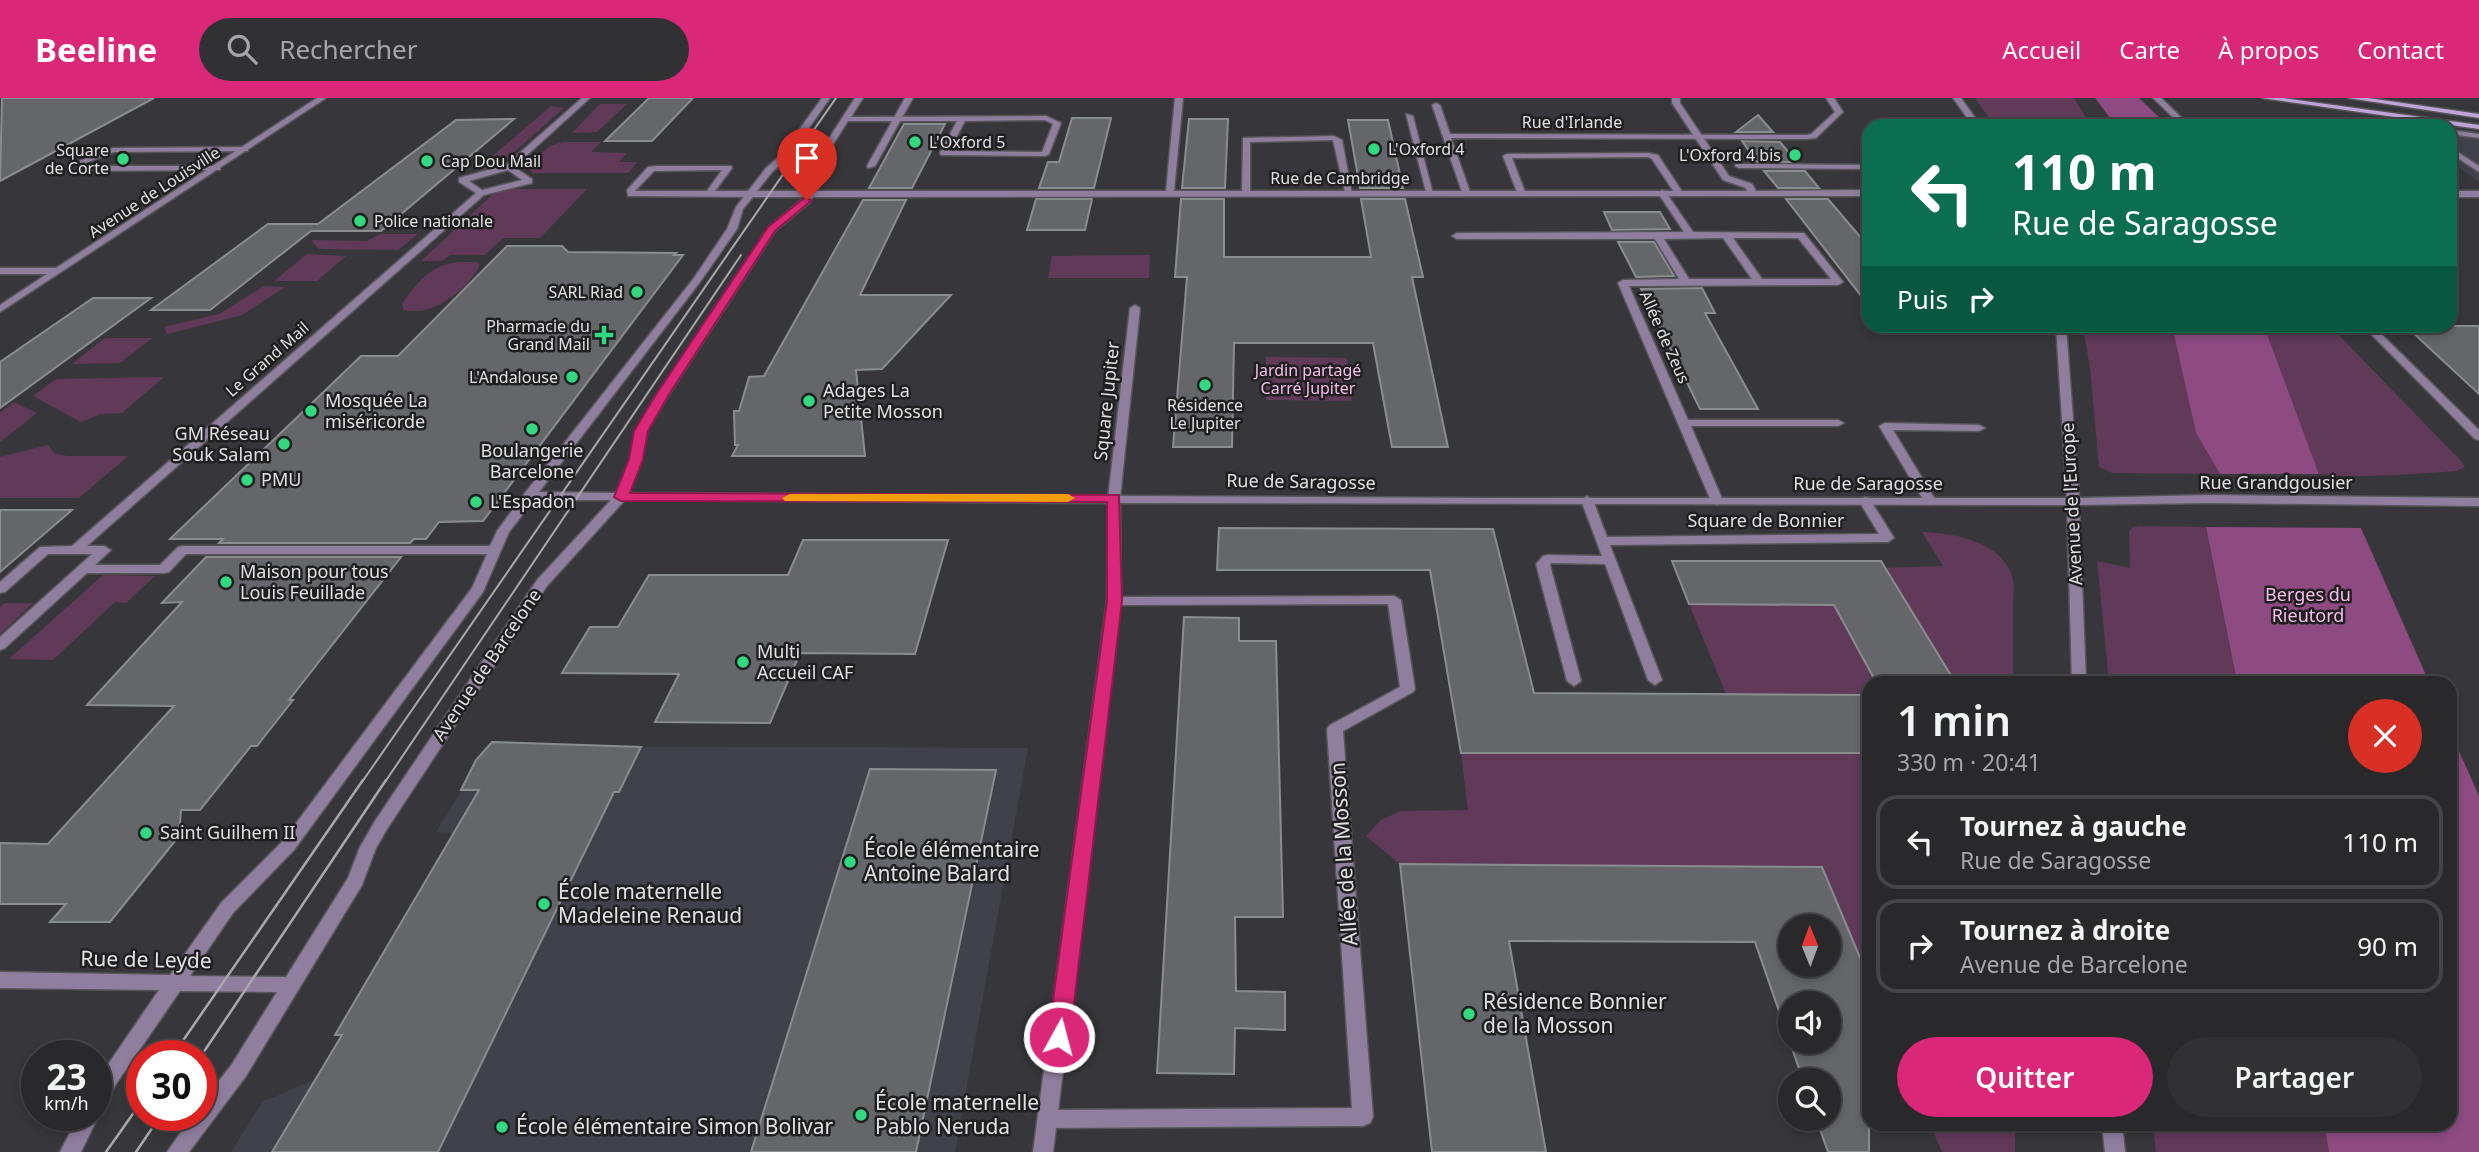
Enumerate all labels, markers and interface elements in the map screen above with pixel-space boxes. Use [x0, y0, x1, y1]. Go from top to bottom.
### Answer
search box [199, 18, 689, 81]
text: Beeline [35, 27, 157, 72]
icon: search [223, 30, 261, 68]
text: Rechercher [279, 31, 417, 67]
text: Accueil [2002, 33, 2081, 66]
text: Carte [2119, 33, 2180, 66]
text: À propos [2218, 33, 2319, 66]
text: Contact [2357, 33, 2444, 66]
street label: Rue d'Irlande [1522, 111, 1622, 133]
pin [777, 128, 837, 200]
place label: L'Oxford 5 [929, 131, 1005, 153]
marker: L'Oxford 5 [907, 134, 923, 150]
place label: L'Oxford 4 [1388, 138, 1464, 160]
text: 110 m [2012, 138, 2157, 204]
place label: Square de Corte [45, 139, 109, 179]
icon: arrive [788, 139, 826, 177]
street label: Avenue de Louisville [84, 141, 224, 243]
marker: L'Oxford 4 [1366, 141, 1382, 157]
place label: L'Oxford 4 bis [1679, 144, 1781, 166]
marker: L'Oxford 4 bis [1787, 147, 1803, 163]
icon: left [1897, 147, 1988, 238]
place label: Cap Dou Mail [441, 150, 541, 172]
marker: Square de Corte [115, 151, 131, 167]
marker: Cap Dou Mail [419, 153, 435, 169]
street label: Rue de Cambridge [1270, 167, 1410, 189]
text: Rue de Saragosse [2012, 201, 2278, 244]
place label: Police nationale [374, 210, 493, 232]
marker: Police nationale [352, 213, 368, 229]
icon: right [1962, 280, 2000, 318]
place label: SARL Riad [549, 281, 623, 303]
text: Puis [1897, 281, 1948, 317]
marker: SARL Riad [629, 284, 645, 300]
street label: Allée de Zeus [1635, 287, 1695, 387]
place label: Pharmacie du Grand Mail [486, 315, 590, 355]
street label: Le Grand Mail [220, 317, 314, 401]
marker: Pharmacie du Grand Mail [596, 327, 612, 343]
street label: Square Jupiter [1088, 339, 1124, 462]
park label: Jardin partagé Carré Jupiter [1253, 359, 1361, 399]
place label: L'Andalouse [469, 366, 558, 388]
marker: L'Andalouse [564, 369, 580, 385]
marker: Résidence Le Jupiter [1197, 377, 1213, 393]
place label: Adages La Petite Mosson [823, 378, 943, 423]
place label: Mosquée La miséricorde [325, 388, 428, 433]
marker: Adages La Petite Mosson [801, 393, 817, 409]
place label: Résidence Le Jupiter [1167, 394, 1243, 434]
marker: Mosquée La miséricorde [303, 403, 319, 419]
place label: GM Réseau Souk Salam [172, 421, 270, 466]
marker: Boulangerie Barcelone [524, 421, 540, 437]
street label: Avenue de l'Europe [2055, 422, 2087, 586]
marker: GM Réseau Souk Salam [276, 436, 292, 452]
place label: Boulangerie Barcelone [480, 438, 584, 483]
place label: PMU [261, 467, 301, 491]
street label: Rue de Saragosse [1226, 468, 1376, 494]
street label: Rue Grandgousier [2199, 470, 2353, 494]
street label: Rue de Saragosse [1793, 471, 1943, 495]
marker: PMU [239, 472, 255, 488]
place label: L'Espadon [490, 489, 575, 513]
marker: L'Espadon [468, 494, 484, 510]
street label: Square de Bonnier [1687, 508, 1845, 532]
place label: Maison pour tous Louis Feuillade [240, 559, 389, 604]
marker: Maison pour tous Louis Feuillade [218, 574, 234, 590]
park label: Berges du Rieutord [2265, 582, 2351, 627]
street label: Avenue de Barcelone [426, 584, 546, 745]
place label: Multi Accueil CAF [757, 639, 853, 684]
marker: Multi Accueil CAF [735, 654, 751, 670]
text: 1 min [1897, 691, 2011, 748]
button: close [2348, 699, 2422, 773]
text: 330 m · 20:41 [1897, 746, 2041, 778]
street label: Allée de la Mosson [1323, 761, 1363, 947]
text: Tournez à gauche [1960, 808, 2187, 844]
place label: Saint Guilhem II [160, 820, 295, 844]
icon: left [1901, 823, 1939, 861]
text: 110 m [2342, 824, 2418, 860]
marker: Saint Guilhem II [138, 825, 154, 841]
place label: École élémentaire Antoine Balard [864, 835, 1040, 887]
text: Rue de Saragosse [1960, 844, 2151, 876]
marker: École élémentaire Antoine Balard [842, 854, 858, 870]
place label: École maternelle Madeleine Renaud [558, 877, 742, 929]
marker: École maternelle Madeleine Renaud [536, 896, 552, 912]
text: Tournez à droite [1960, 912, 2170, 948]
north arrow [1778, 914, 1841, 976]
map controls [1778, 914, 1841, 1131]
icon: right [1901, 927, 1939, 965]
text: 90 m [2357, 928, 2418, 964]
street label: Rue de Leyde [80, 944, 212, 974]
text: Avenue de Barcelone [1960, 948, 2188, 980]
place label: Résidence Bonnier de la Mosson [1483, 987, 1667, 1039]
button: sound [1778, 991, 1841, 1054]
position arrow [1022, 1000, 1096, 1074]
marker: Résidence Bonnier de la Mosson [1461, 1006, 1477, 1022]
button: Quitter [1897, 1037, 2153, 1117]
button: Partager [2167, 1037, 2422, 1117]
speed limit sign: 30 [126, 1040, 217, 1131]
text: 23 [46, 1053, 87, 1100]
button: search [1778, 1068, 1841, 1131]
place label: École maternelle Pablo Neruda [875, 1088, 1039, 1140]
text: km/h [44, 1091, 89, 1115]
marker: École maternelle Pablo Neruda [853, 1107, 869, 1123]
place label: École élémentaire Simon Bolivar [516, 1112, 833, 1140]
marker: École élémentaire Simon Bolivar [494, 1119, 510, 1135]

